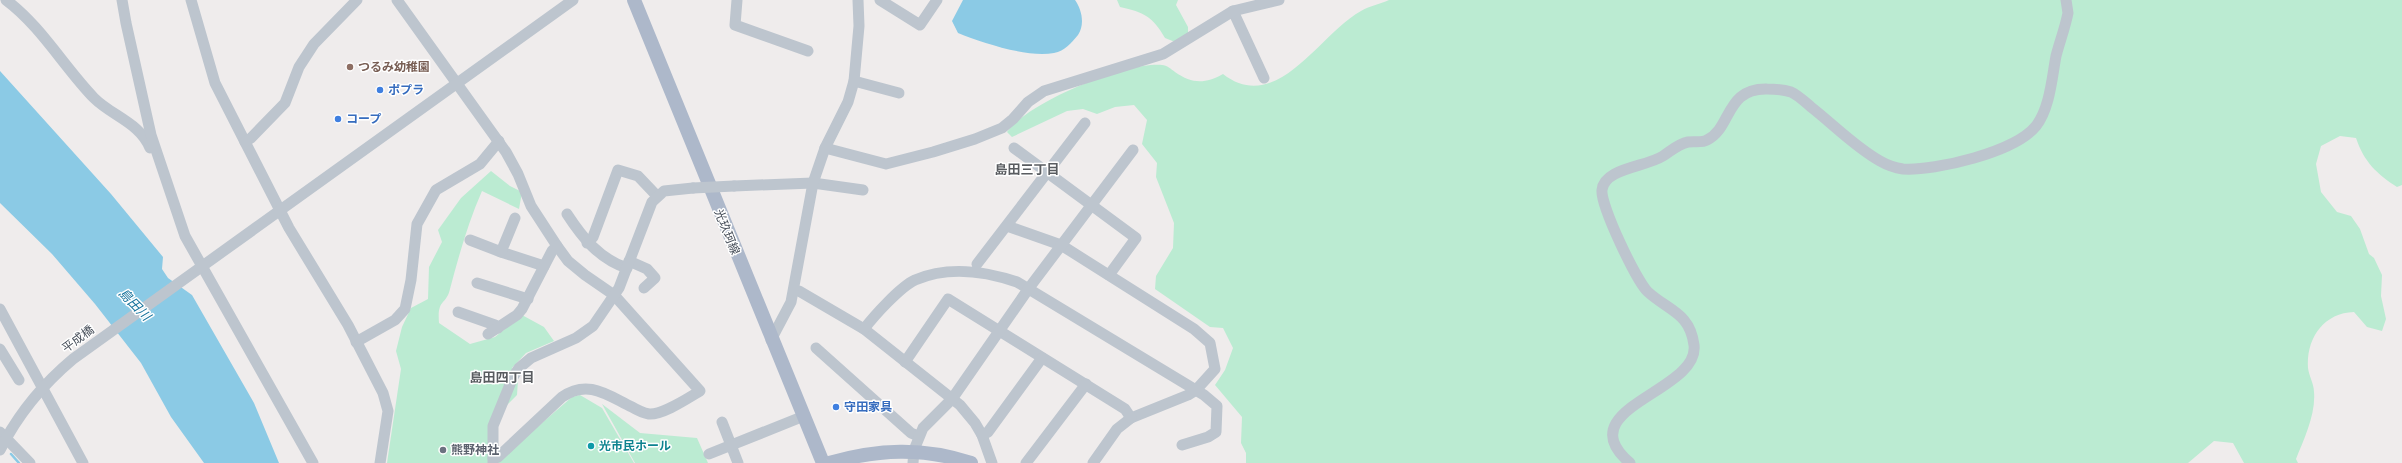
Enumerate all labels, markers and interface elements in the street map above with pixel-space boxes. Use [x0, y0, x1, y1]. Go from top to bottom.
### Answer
place label: つるみ幼稚園 [358, 59, 430, 74]
marker: つるみ幼稚園 [345, 62, 355, 72]
place label: ポプラ [388, 82, 424, 97]
marker: ポプラ [375, 85, 385, 95]
place label: コープ [346, 111, 381, 126]
marker: コープ [333, 114, 343, 124]
district label: 島田三丁目 [994, 161, 1060, 177]
street label: 光玖珂線 [712, 207, 743, 257]
water label: 島田川 [116, 285, 156, 325]
street label: 平成橋 [59, 322, 97, 355]
district label: 島田四丁目 [469, 369, 535, 385]
place label: 守田家具 [844, 399, 892, 414]
marker: 守田家具 [831, 402, 841, 412]
place label: 光市民ホール [599, 438, 671, 453]
marker: 光市民ホール [586, 441, 596, 451]
place label: 熊野神社 [451, 442, 499, 457]
marker: 熊野神社 [438, 445, 448, 455]

